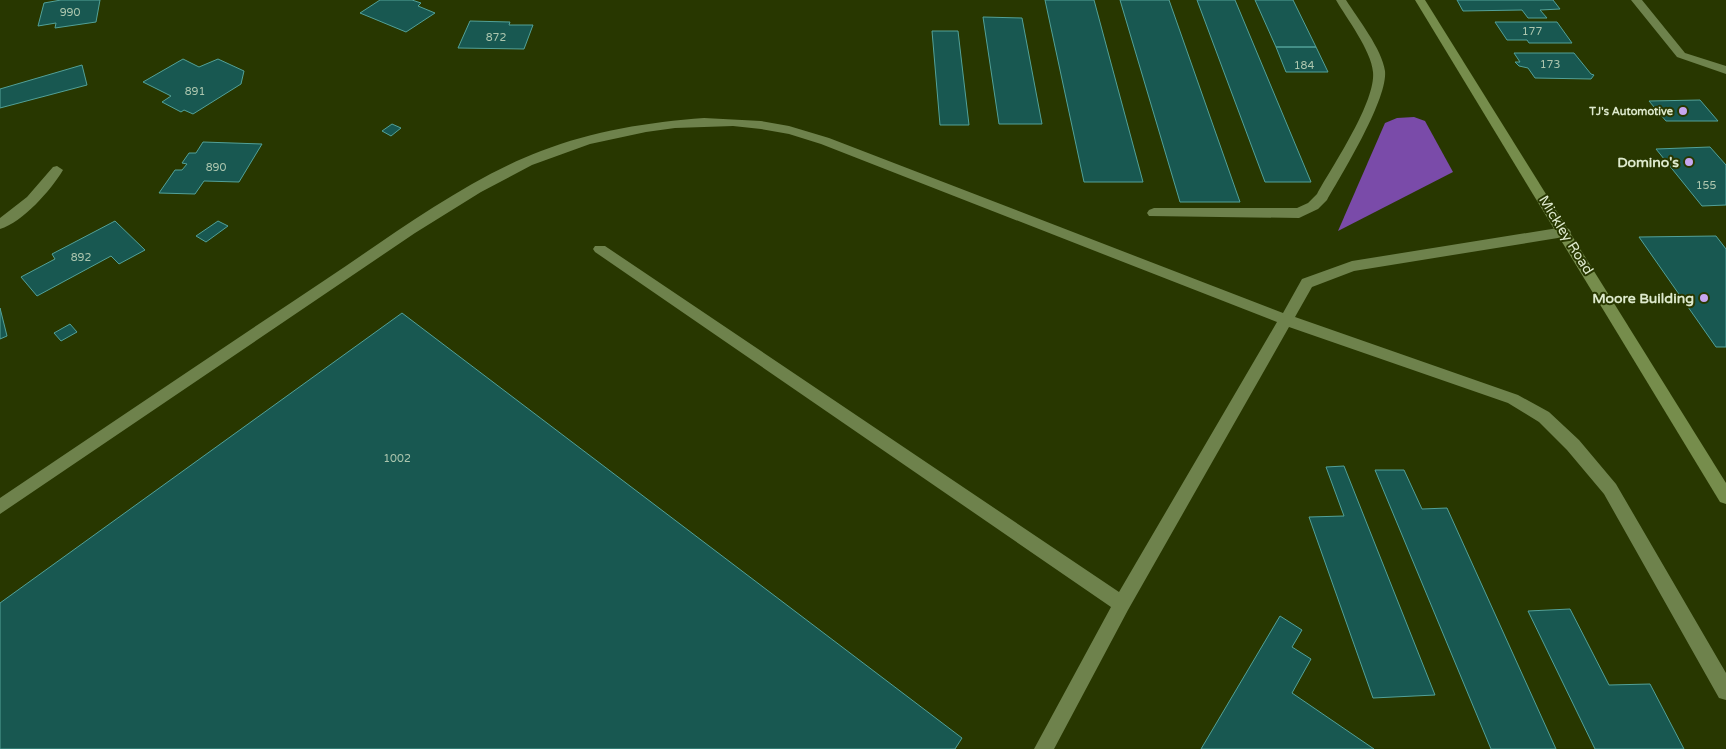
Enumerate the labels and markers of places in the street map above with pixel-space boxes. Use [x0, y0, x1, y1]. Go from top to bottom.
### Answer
place label: TJ's Automotive [1588, 105, 1674, 118]
marker: TJ's Automotive [1677, 105, 1689, 117]
place label: Domino's [1617, 154, 1679, 171]
marker: Domino's [1683, 156, 1695, 168]
place label: Moore Building [1592, 290, 1694, 307]
marker: Moore Building [1698, 292, 1710, 304]

